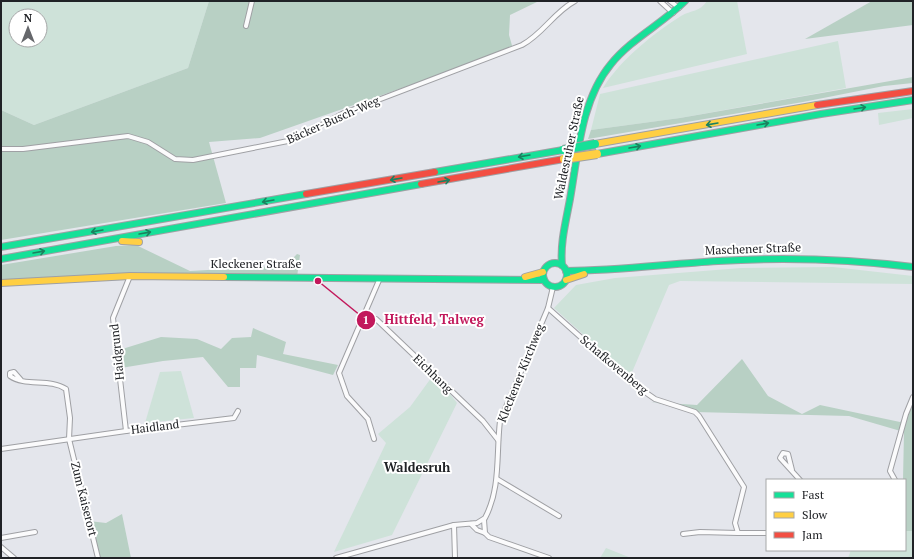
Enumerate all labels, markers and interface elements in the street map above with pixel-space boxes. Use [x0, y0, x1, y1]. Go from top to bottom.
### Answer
north arrow [8, 8, 48, 48]
text: N [24, 11, 33, 25]
street label: Bäcker-Busch-Weg [284, 92, 382, 147]
street label: Waldesruher Straße [550, 95, 587, 201]
one-way arrow [853, 104, 866, 112]
one-way arrow [706, 120, 719, 128]
one-way arrow [756, 120, 769, 128]
one-way arrow [628, 143, 641, 151]
one-way arrow [518, 152, 531, 160]
one-way arrow [390, 175, 403, 183]
one-way arrow [437, 176, 450, 184]
one-way arrow [262, 197, 275, 205]
one-way arrow [91, 227, 104, 235]
one-way arrow [139, 229, 152, 237]
street label: Maschener Straße [705, 239, 801, 258]
one-way arrow [33, 248, 46, 256]
street label: Kleckener Straße [210, 256, 302, 271]
callout: Hittfeld, Talweg [356, 307, 492, 332]
text: Hittfeld, Talweg [384, 310, 484, 328]
text: 1 [363, 312, 369, 327]
street label: Kleckener Kirchweg [494, 321, 547, 424]
street label: Haidgrund [106, 323, 127, 381]
street label: Schafkovenberg [577, 332, 652, 398]
street label: Eichhang [410, 351, 457, 397]
street label: Haidland [130, 416, 180, 437]
district label: Waldesruh [384, 458, 451, 476]
street label: Zum Kaiserort [68, 460, 101, 538]
legend [766, 479, 906, 551]
text: Fast [802, 487, 825, 502]
text: Slow [802, 507, 828, 522]
text: Jam [802, 527, 823, 542]

